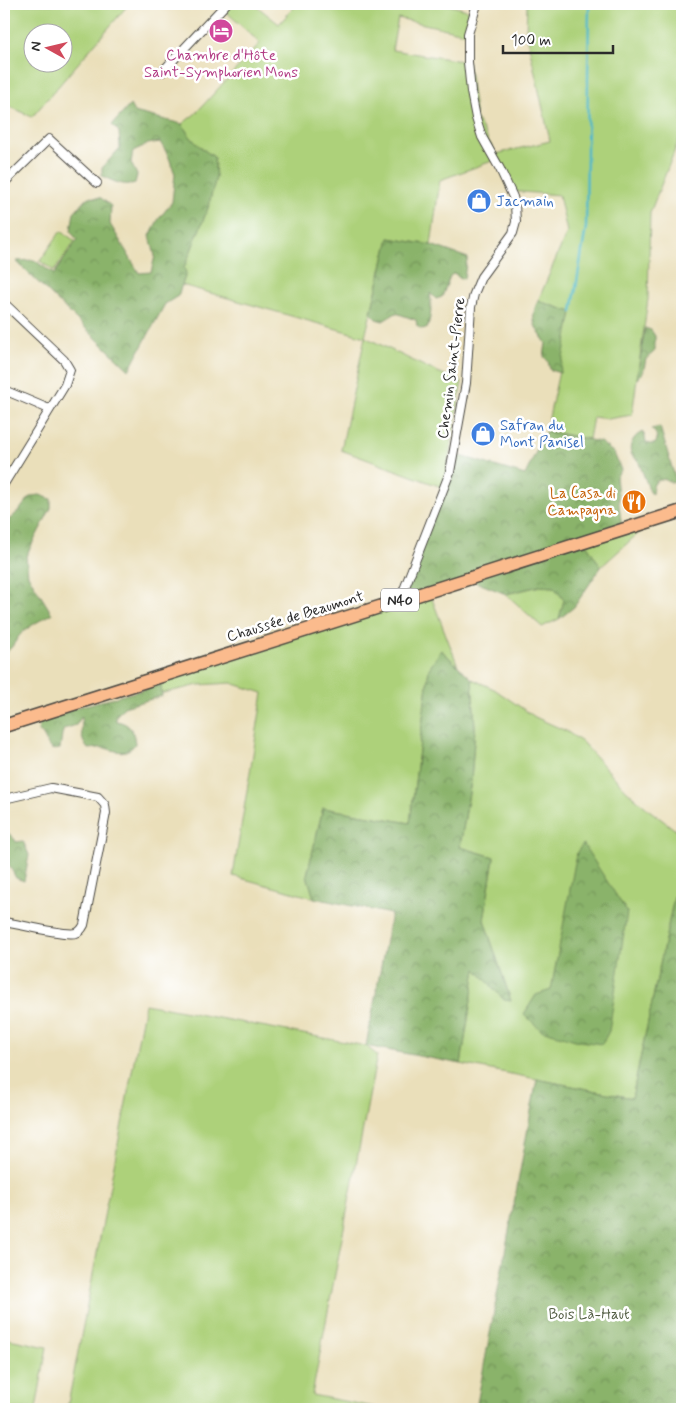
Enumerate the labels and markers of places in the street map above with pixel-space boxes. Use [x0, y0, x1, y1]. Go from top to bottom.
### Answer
hotel icon: Chambre d'Hôte Saint-Symphorien Mons [208, 18, 234, 44]
place label: Chambre d'Hôte Saint-Symphorien Mons [144, 46, 298, 83]
shop icon: Jacmain [466, 188, 492, 214]
place label: Jacmain [496, 192, 554, 212]
place label: Safran du Mont Panisel [500, 416, 584, 453]
shop icon: Safran du Mont Panisel [470, 421, 496, 447]
place label: La Casa di Campagna [547, 484, 617, 521]
restaurant icon: La Casa di Campagna [621, 489, 647, 515]

